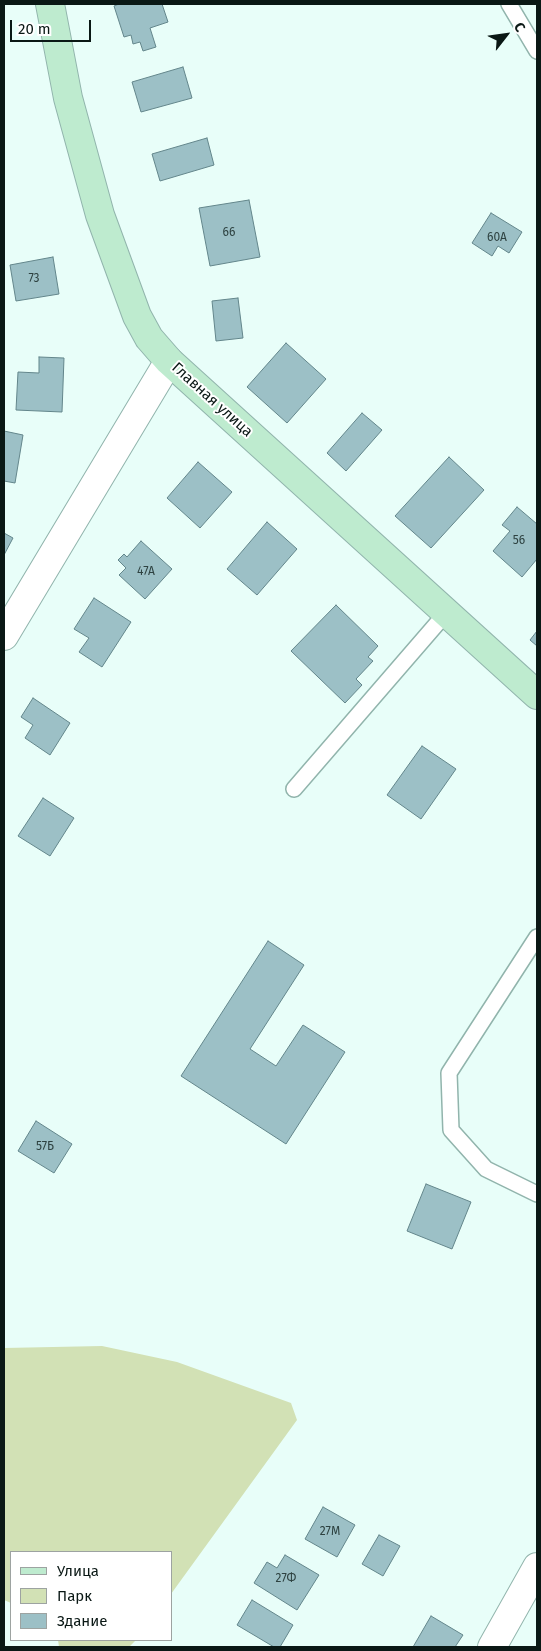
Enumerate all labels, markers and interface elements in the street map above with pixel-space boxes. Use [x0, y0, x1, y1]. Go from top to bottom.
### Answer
scale bar [12, 10, 94, 42]
north arrow [481, 10, 531, 60]
text: 20 m [18, 20, 51, 38]
text: С [510, 20, 529, 35]
house number: 66 [223, 226, 235, 240]
house number: 60А [487, 231, 507, 245]
house number: 73 [28, 272, 40, 286]
street label: Главная улица [168, 359, 256, 441]
house number: 56 [513, 534, 525, 548]
house number: 47А [137, 565, 155, 579]
house number: 57Б [36, 1140, 54, 1154]
house number: 27М [320, 1525, 340, 1539]
legend [10, 1551, 172, 1641]
text: Улица [57, 1562, 99, 1580]
house number: 27Ф [276, 1572, 296, 1586]
text: Парк [57, 1587, 92, 1605]
text: Здание [57, 1612, 107, 1630]

